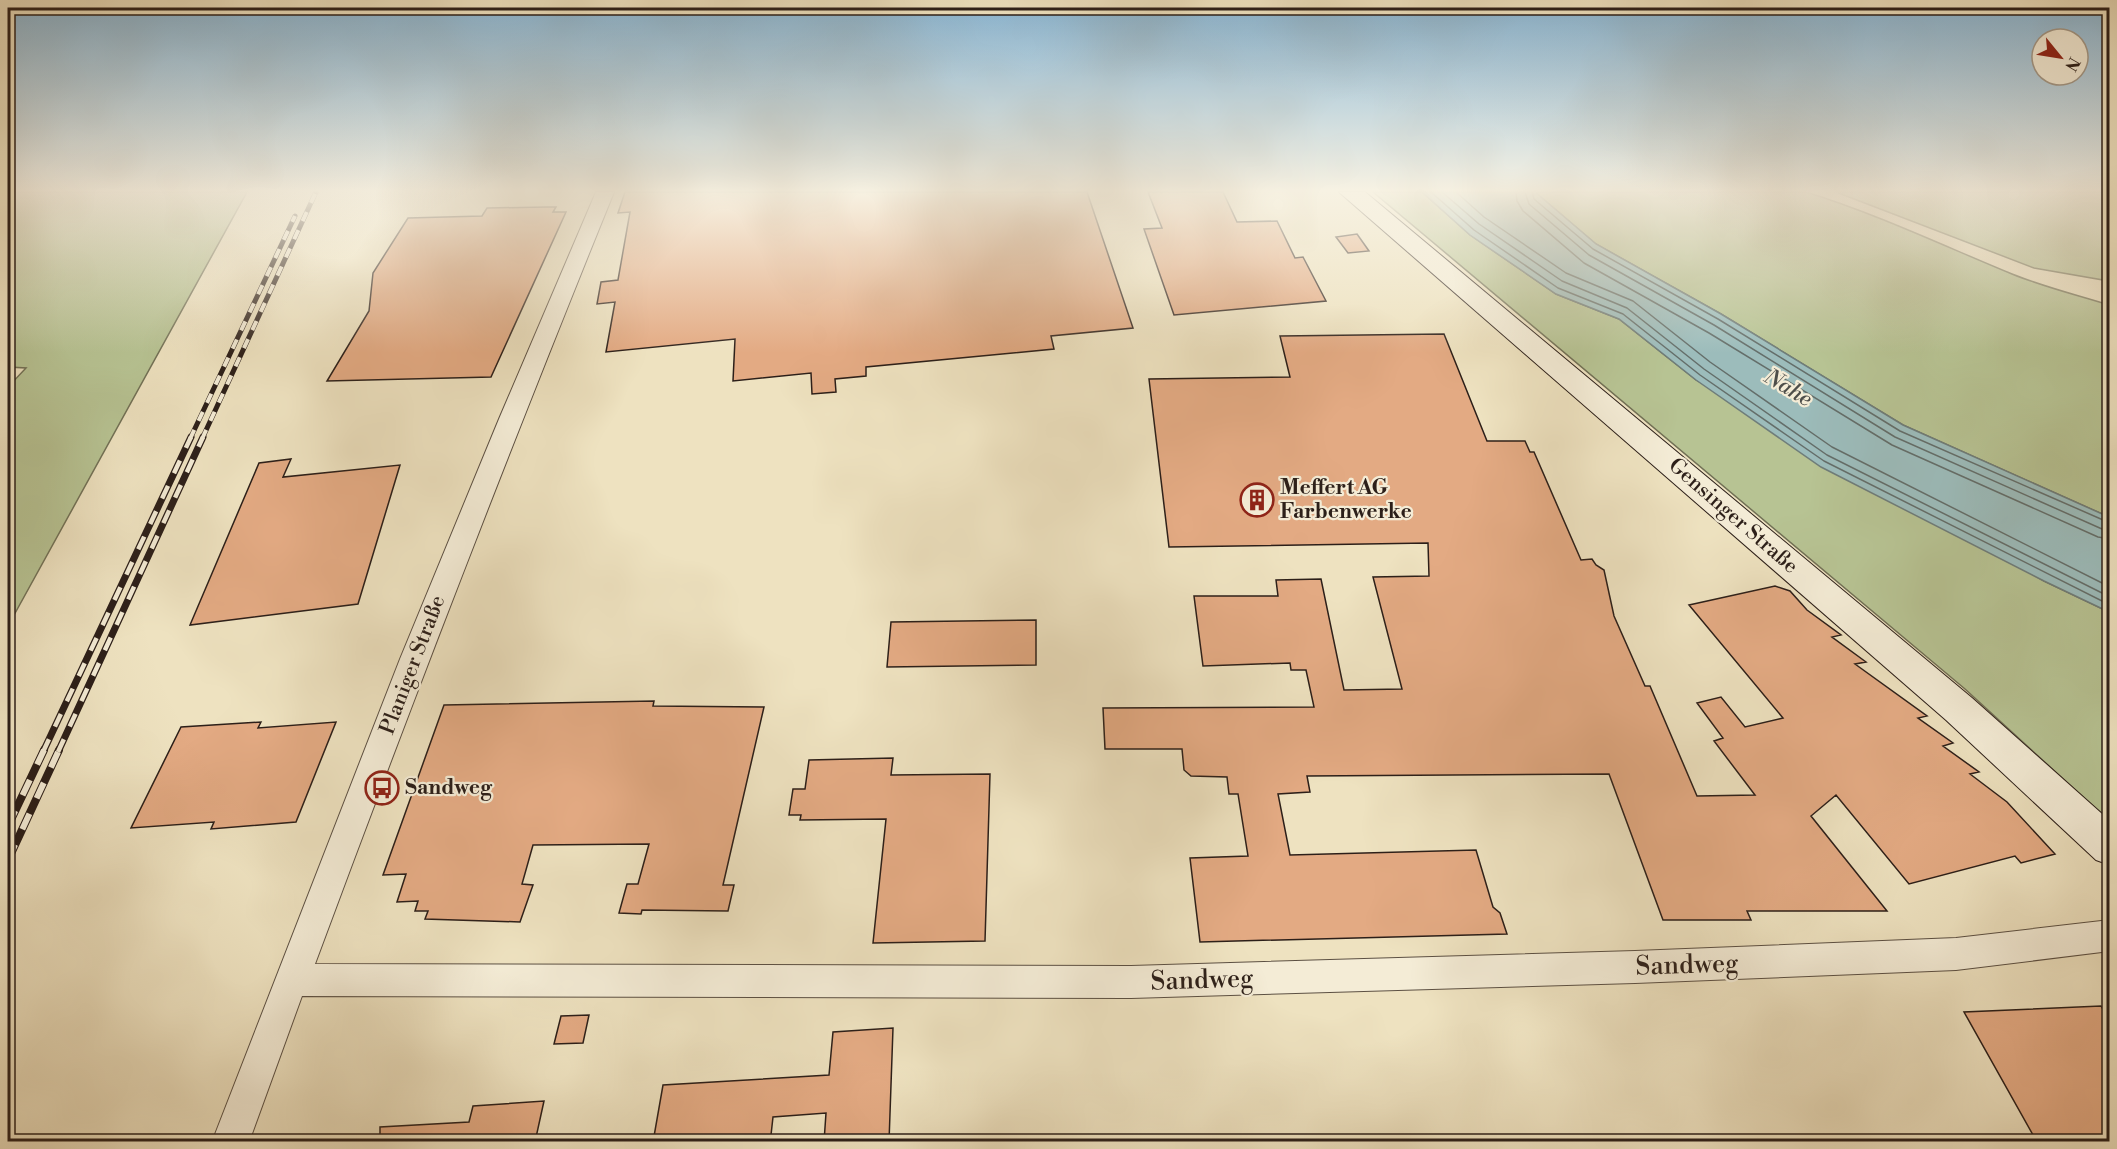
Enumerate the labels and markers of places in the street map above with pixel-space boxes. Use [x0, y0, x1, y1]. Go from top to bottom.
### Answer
place label: Meffert AG Farbenwerke [1280, 475, 1412, 525]
building icon: Meffert AG Farbenwerke [1239, 482, 1275, 518]
bus stop icon: Sandweg [364, 770, 400, 806]
place label: Sandweg [405, 775, 493, 801]

